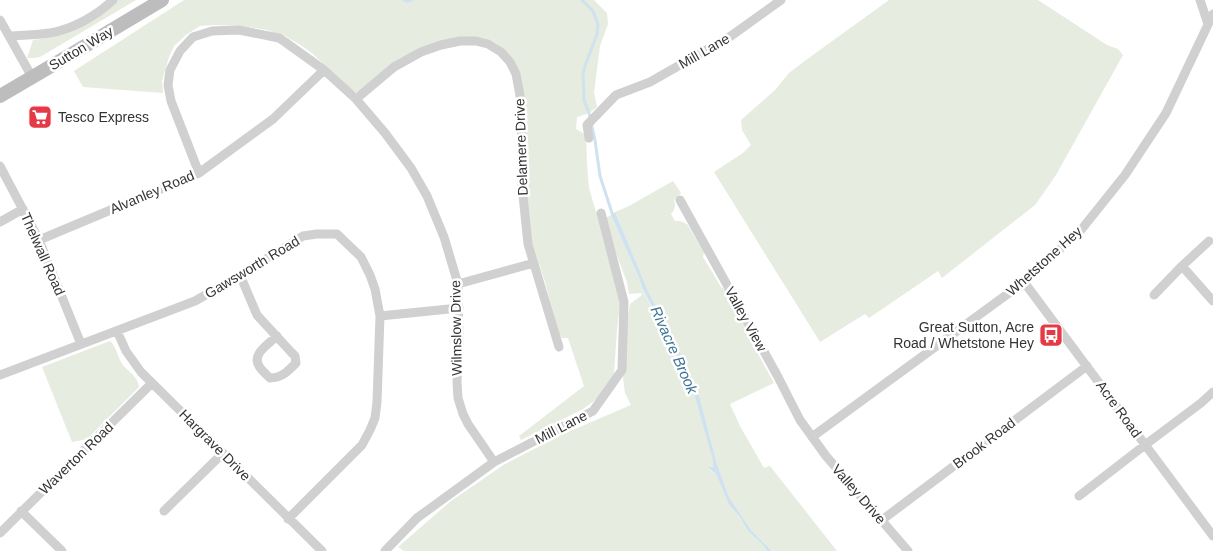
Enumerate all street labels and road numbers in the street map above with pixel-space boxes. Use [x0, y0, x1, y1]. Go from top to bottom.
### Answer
street label: Sutton Way [46, 23, 116, 73]
street label: Mill Lane [676, 30, 732, 72]
street label: Delamere Drive [511, 98, 531, 196]
street label: Alvanley Road [107, 167, 197, 217]
street label: Thelwall Road [18, 210, 68, 298]
street label: Whetstone Hey [1003, 223, 1085, 299]
street label: Gawsworth Road [202, 232, 302, 302]
street label: Wilmslow Drive [447, 280, 465, 376]
street label: Valley View [722, 284, 771, 355]
street label: Acre Road [1093, 378, 1145, 440]
street label: Hargrave Drive [176, 406, 254, 484]
street label: Mill Lane [532, 407, 590, 447]
street label: Brook Road [950, 414, 1018, 472]
street label: Waverton Road [36, 419, 116, 497]
street label: Valley Drive [829, 461, 889, 527]

